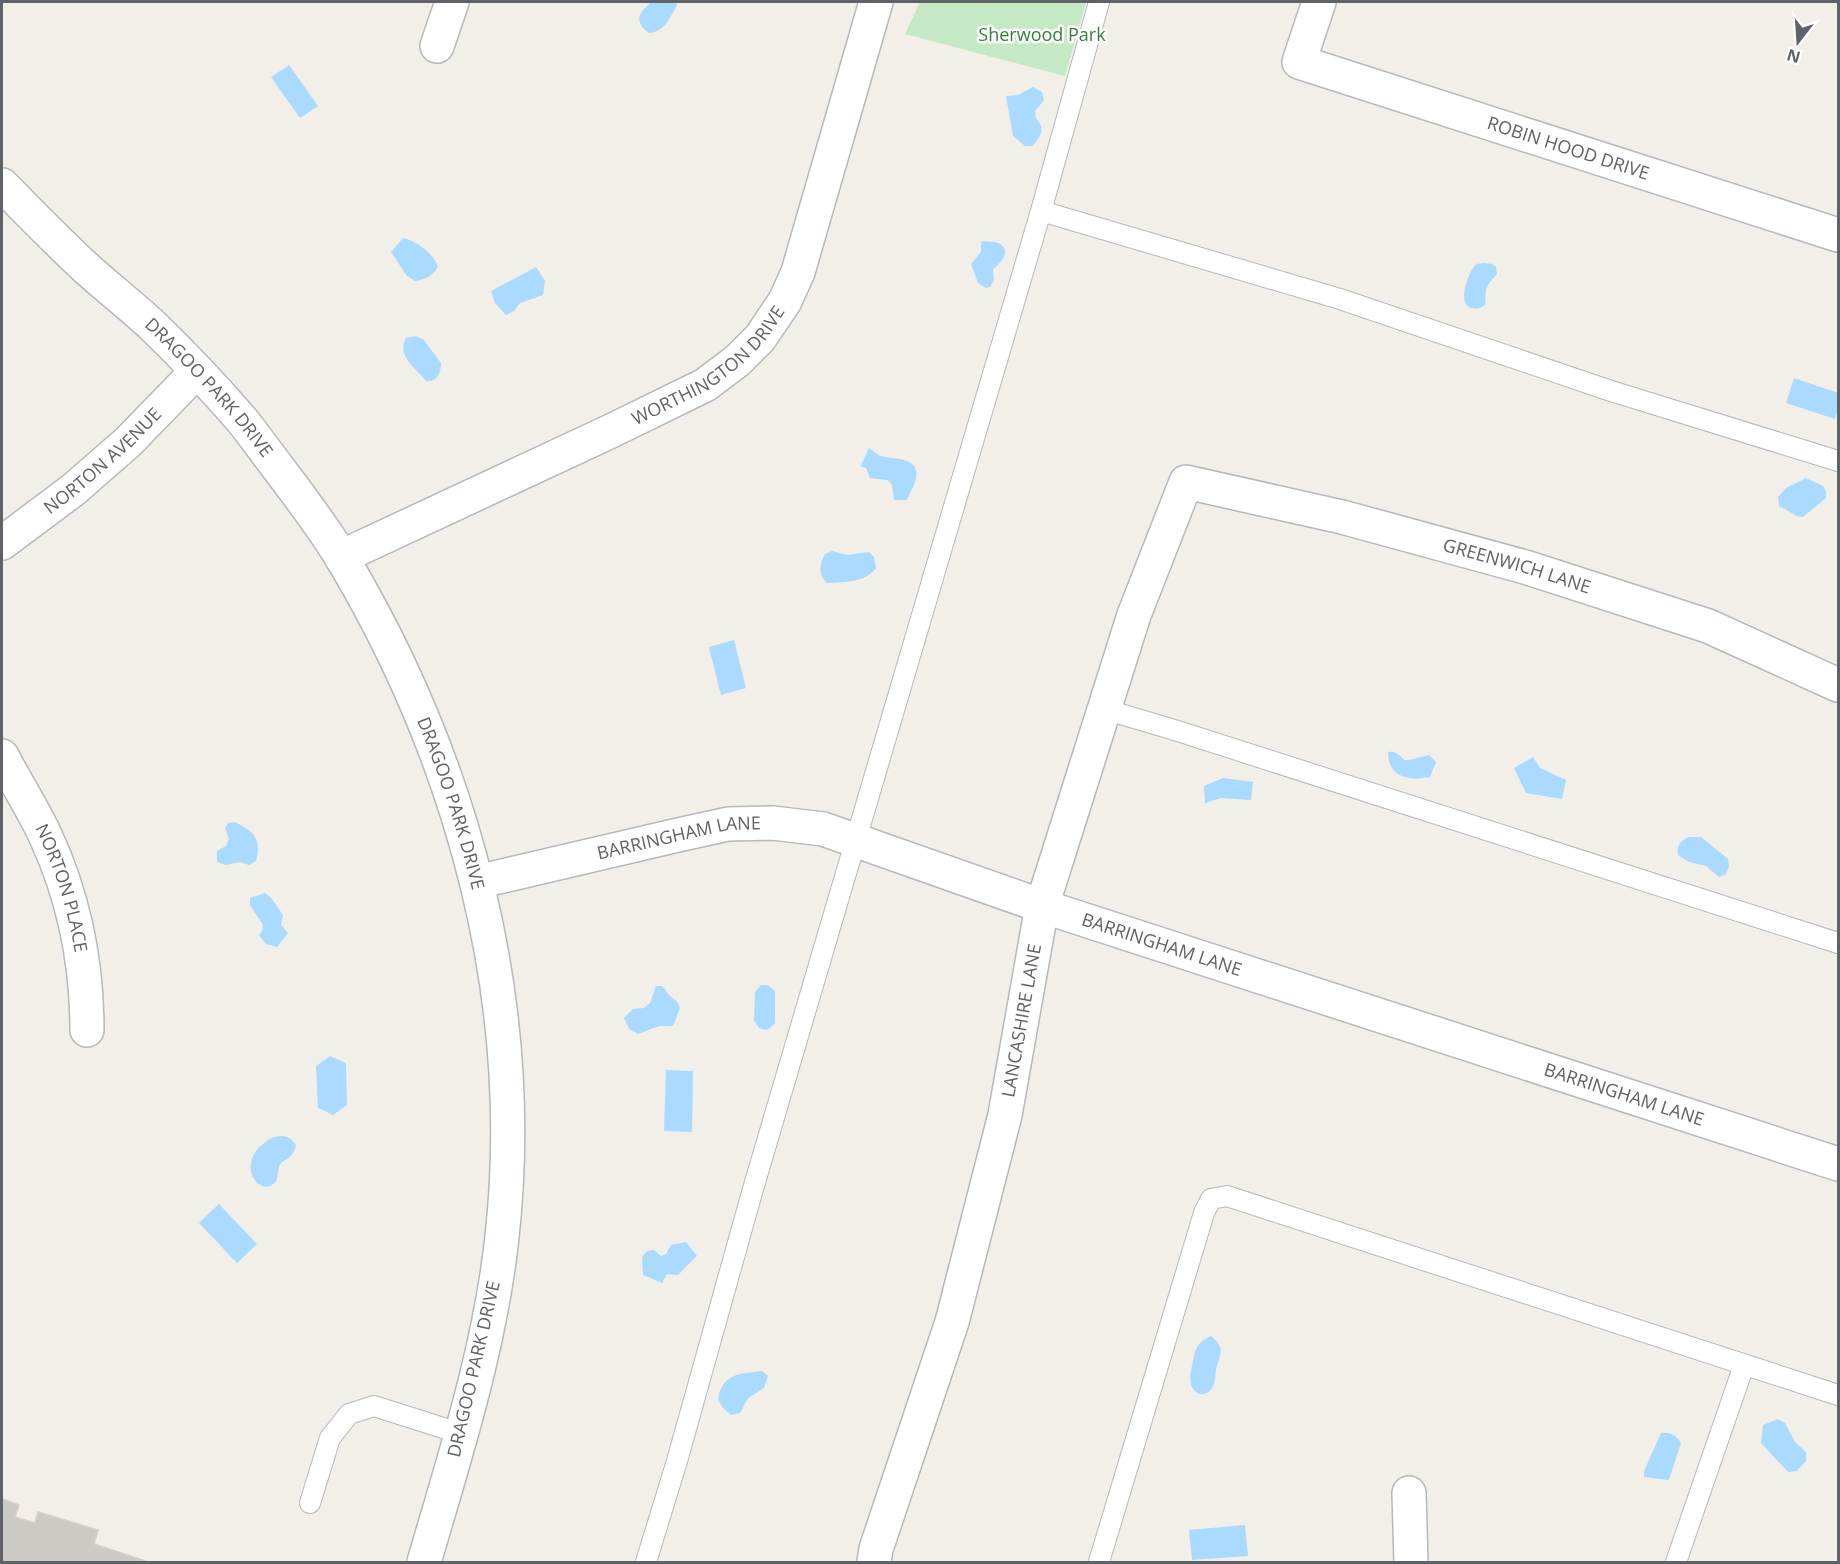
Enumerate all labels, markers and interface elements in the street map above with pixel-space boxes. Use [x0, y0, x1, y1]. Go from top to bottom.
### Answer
north arrow [1768, 12, 1828, 72]
park label: Sherwood Park [978, 22, 1106, 46]
text: N [1784, 44, 1803, 69]
street label: ROBIN HOOD DRIVE [1484, 110, 1653, 185]
street label: WORTHINGTON DRIVE [627, 301, 789, 430]
street label: DRAGOO PARK DRIVE [140, 312, 279, 462]
street label: NORTON AVENUE [38, 402, 166, 519]
street label: GREENWICH LANE [1440, 532, 1594, 598]
street label: DRAGOO PARK DRIVE [412, 713, 491, 892]
street label: BARRINGHAM LANE [594, 810, 761, 865]
street label: NORTON PLACE [30, 819, 94, 954]
street label: BARRINGHAM LANE [1079, 907, 1245, 981]
street label: LANCASHIRE LANE [995, 942, 1046, 1099]
street label: BARRINGHAM LANE [1541, 1057, 1707, 1131]
street label: DRAGOO PARK DRIVE [441, 1278, 505, 1459]

